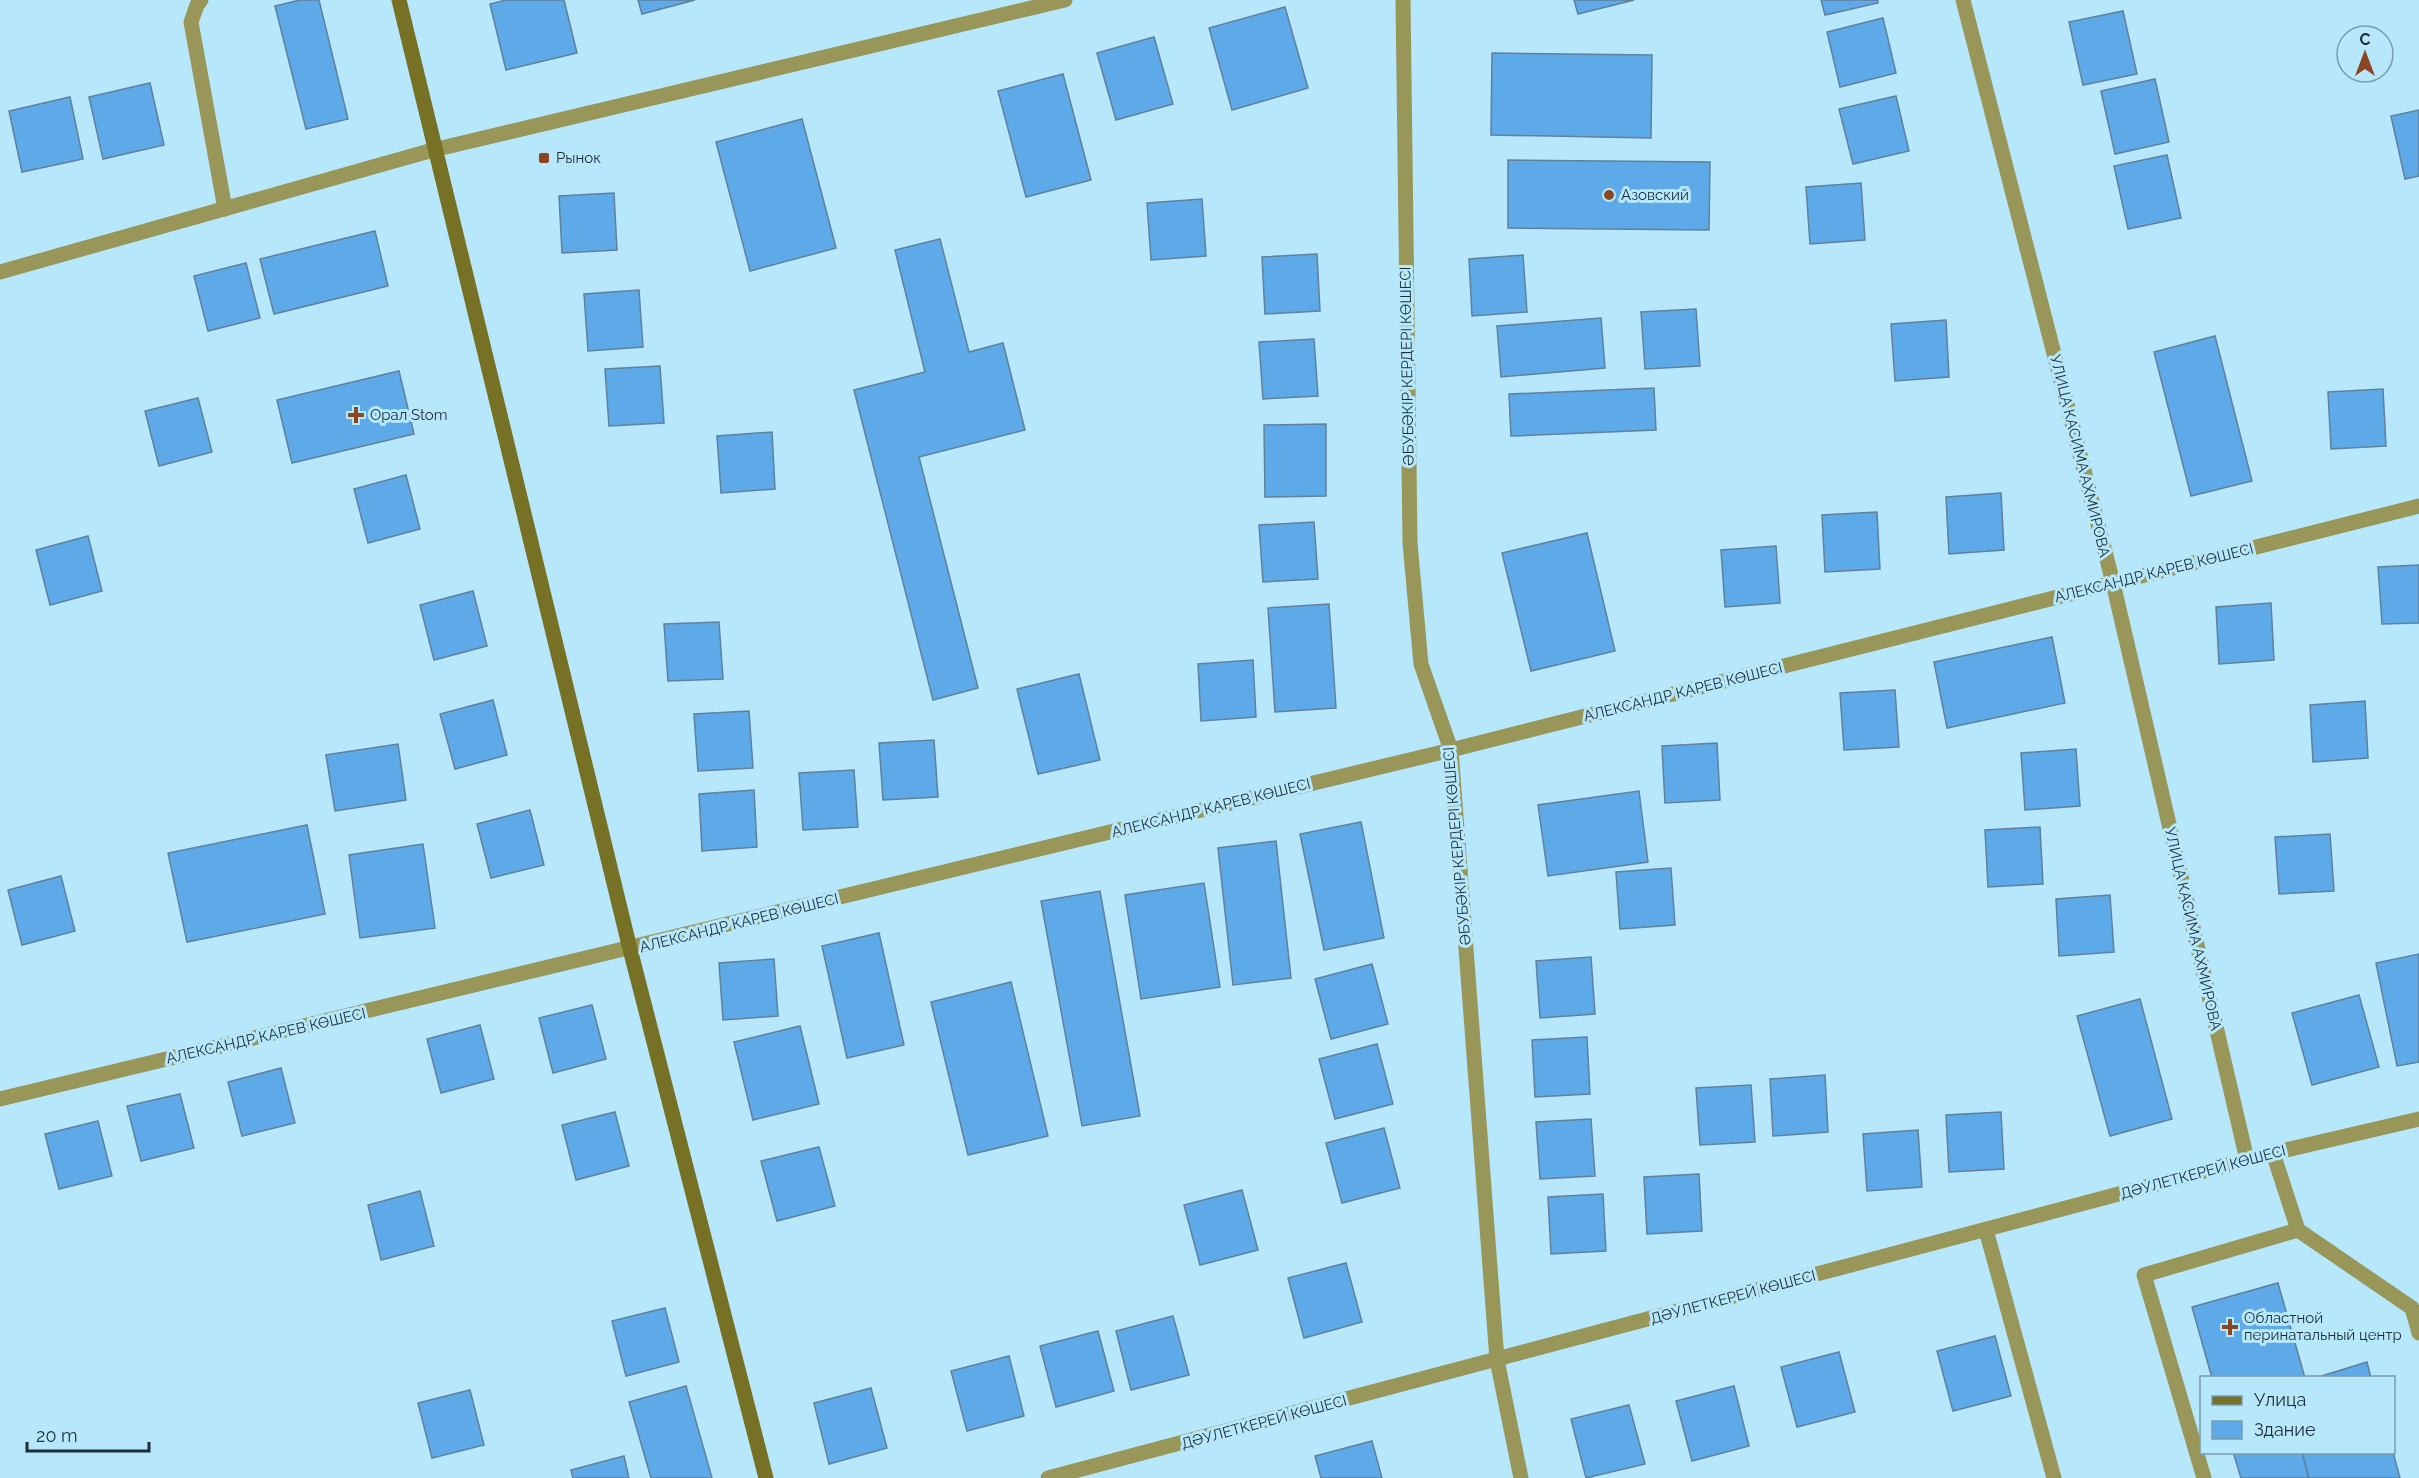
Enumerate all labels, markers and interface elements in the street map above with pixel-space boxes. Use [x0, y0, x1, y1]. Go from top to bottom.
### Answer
north arrow [2335, 24, 2395, 84]
text: С [2360, 30, 2371, 49]
place label: Рынок [556, 149, 601, 167]
marker: Рынок [537, 151, 551, 165]
place label: Азовский [1621, 186, 1689, 204]
marker: Азовский [1602, 188, 1616, 202]
street label: ӘБУБӘКІР КЕРДЕРІ КӨШЕСІ [1396, 266, 1418, 466]
street label: УЛИЦА КАСИМА АХМИРОВА [2046, 353, 2114, 559]
marker: Орал Stom [347, 406, 365, 424]
place label: Орал Stom [370, 406, 448, 424]
street label: АЛЕКСАНДР КАРЕВ КӨШЕСІ [2053, 540, 2255, 606]
street label: АЛЕКСАНДР КАРЕВ КӨШЕСІ [1582, 659, 1784, 725]
street label: ӘБУБӘКІР КЕРДЕРІ КӨШЕСІ [1439, 746, 1475, 946]
street label: АЛЕКСАНДР КАРЕВ КӨШЕСІ [1110, 775, 1312, 841]
street label: УЛИЦА КАСИМА АХМИРОВА [2161, 826, 2225, 1032]
street label: АЛЕКСАНДР КАРЕВ КӨШЕСІ [638, 890, 840, 956]
street label: АЛЕКСАНДР КАРЕВ КӨШЕСІ [164, 1004, 368, 1068]
street label: ДӘУЛЕТКЕРЕЙ КӨШЕСІ [2118, 1141, 2288, 1203]
street label: ДӘУЛЕТКЕРЕЙ КӨШЕСІ [1648, 1266, 1818, 1328]
place label: Областной перинатальный центр [2244, 1309, 2402, 1344]
marker: Областной перинатальный центр [2221, 1318, 2239, 1336]
legend [2200, 1376, 2395, 1454]
text: Улица [2254, 1389, 2306, 1410]
street label: ДӘУЛЕТКЕРЕЙ КӨШЕСІ [1179, 1391, 1349, 1453]
scale bar [27, 1415, 148, 1453]
text: Здание [2254, 1419, 2316, 1440]
text: 20 m [36, 1425, 78, 1446]

